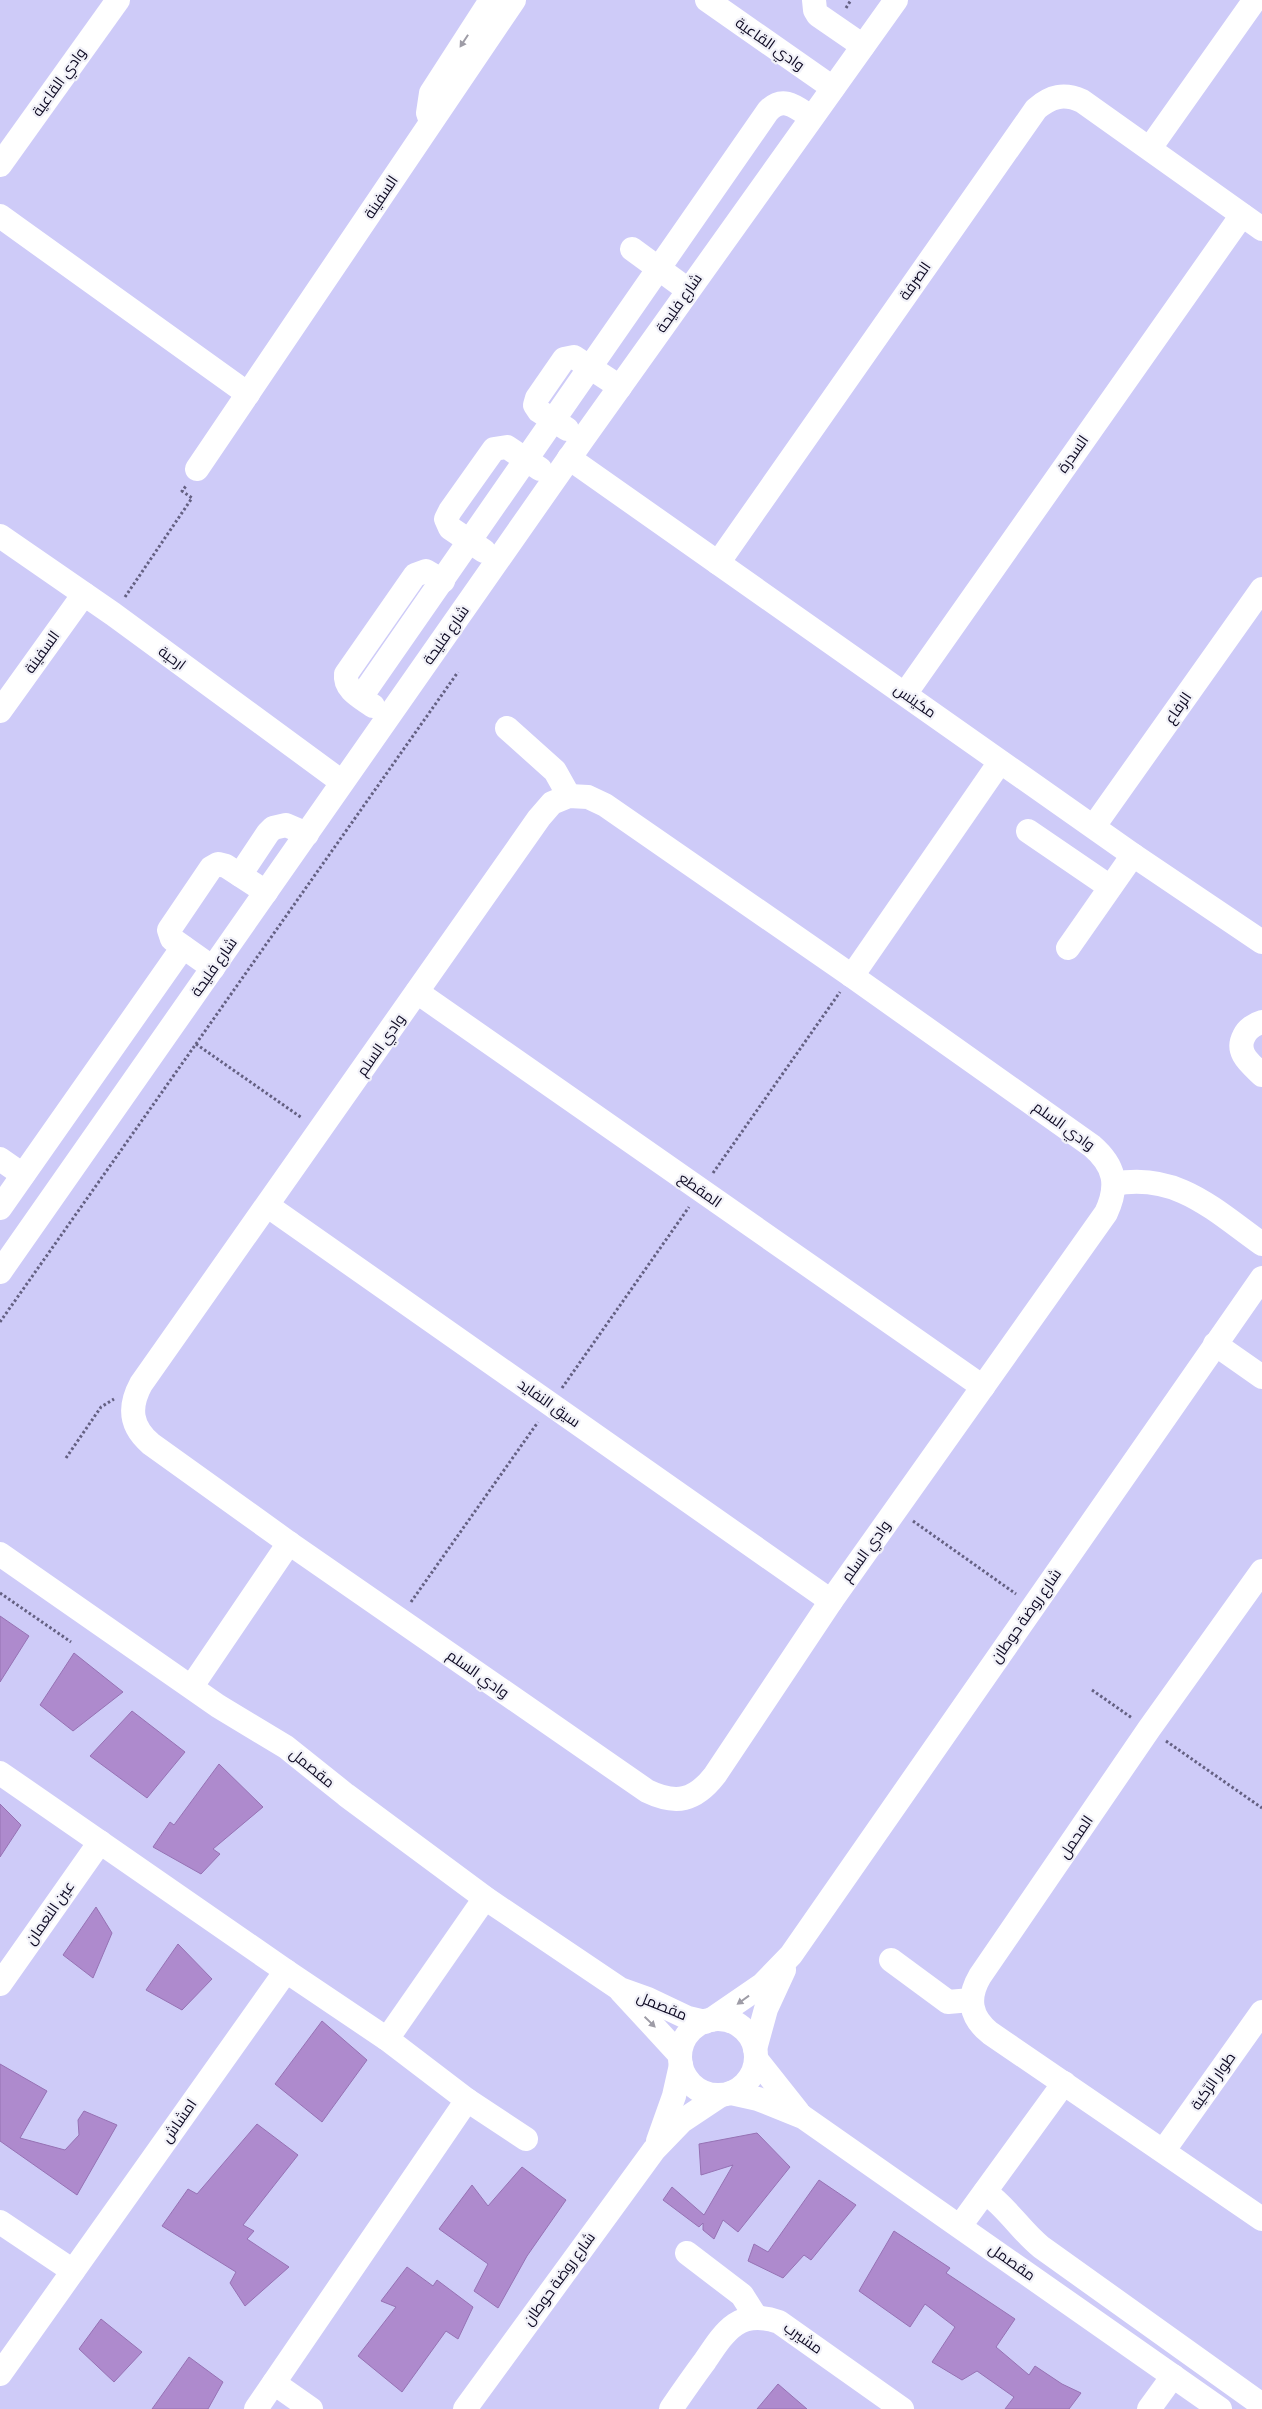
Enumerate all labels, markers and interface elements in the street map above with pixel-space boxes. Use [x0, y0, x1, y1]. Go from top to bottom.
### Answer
street label: وادي القاعية [730, 13, 809, 77]
one-way arrow [459, 34, 469, 48]
street label: وادي القاعية [27, 44, 92, 122]
street label: السفينة [359, 171, 402, 222]
street label: الصرفة [895, 258, 935, 304]
street label: شارع فليحة [651, 269, 708, 337]
street label: السدرة [1053, 431, 1092, 476]
street label: شارع فليحة [418, 601, 475, 669]
street label: السفينة [20, 627, 63, 677]
street label: ارحية [155, 641, 190, 674]
street label: مكينس [890, 679, 940, 723]
street label: الرفاع [1160, 688, 1197, 728]
street label: شارع فليحة [186, 933, 243, 1001]
street label: وادي السلم [352, 1010, 411, 1081]
street label: وادي السلم [1028, 1097, 1099, 1157]
street label: المقطع [674, 1168, 726, 1213]
street label: سيق النفايد [514, 1374, 584, 1432]
street label: وادي السلم [837, 1516, 897, 1587]
street label: شارع روضة حوطان [986, 1565, 1067, 1668]
street label: وادي السلم [442, 1645, 513, 1704]
street label: مقصمل [285, 1744, 339, 1792]
street label: المحمل [1054, 1812, 1098, 1862]
street label: عين النعمان [21, 1877, 79, 1949]
street label: مقصمل [634, 1987, 690, 2025]
one-way arrow [736, 1995, 749, 2005]
one-way arrow [644, 2016, 656, 2028]
street label: طوار الرّكية [1186, 2048, 1239, 2113]
street label: امشاش [157, 2095, 201, 2147]
street label: شارع روضة حوطان [518, 2228, 601, 2330]
street label: مقصمل [985, 2239, 1039, 2285]
street label: مشيرب [780, 2317, 826, 2358]

